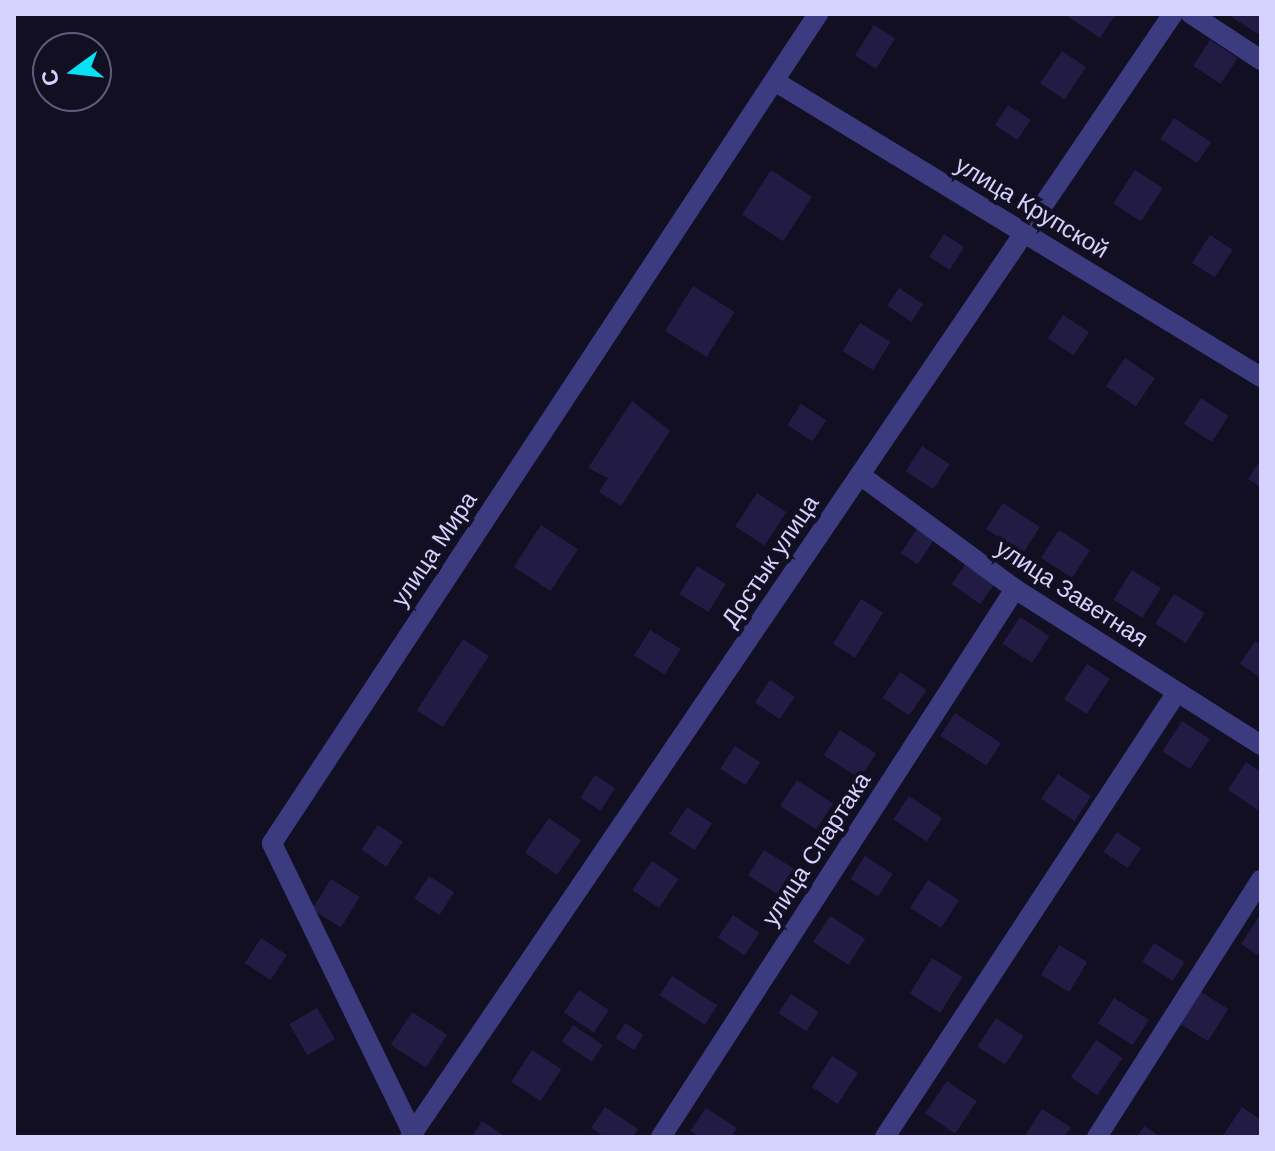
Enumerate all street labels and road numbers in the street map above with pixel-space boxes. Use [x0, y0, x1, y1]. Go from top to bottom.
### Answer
street label: улица Крупской [950, 150, 1114, 264]
street label: улица Мира [385, 486, 483, 612]
street label: Достык улица [715, 490, 825, 632]
street label: улица Заветная [990, 533, 1154, 653]
street label: улица Спартака [756, 767, 876, 931]

